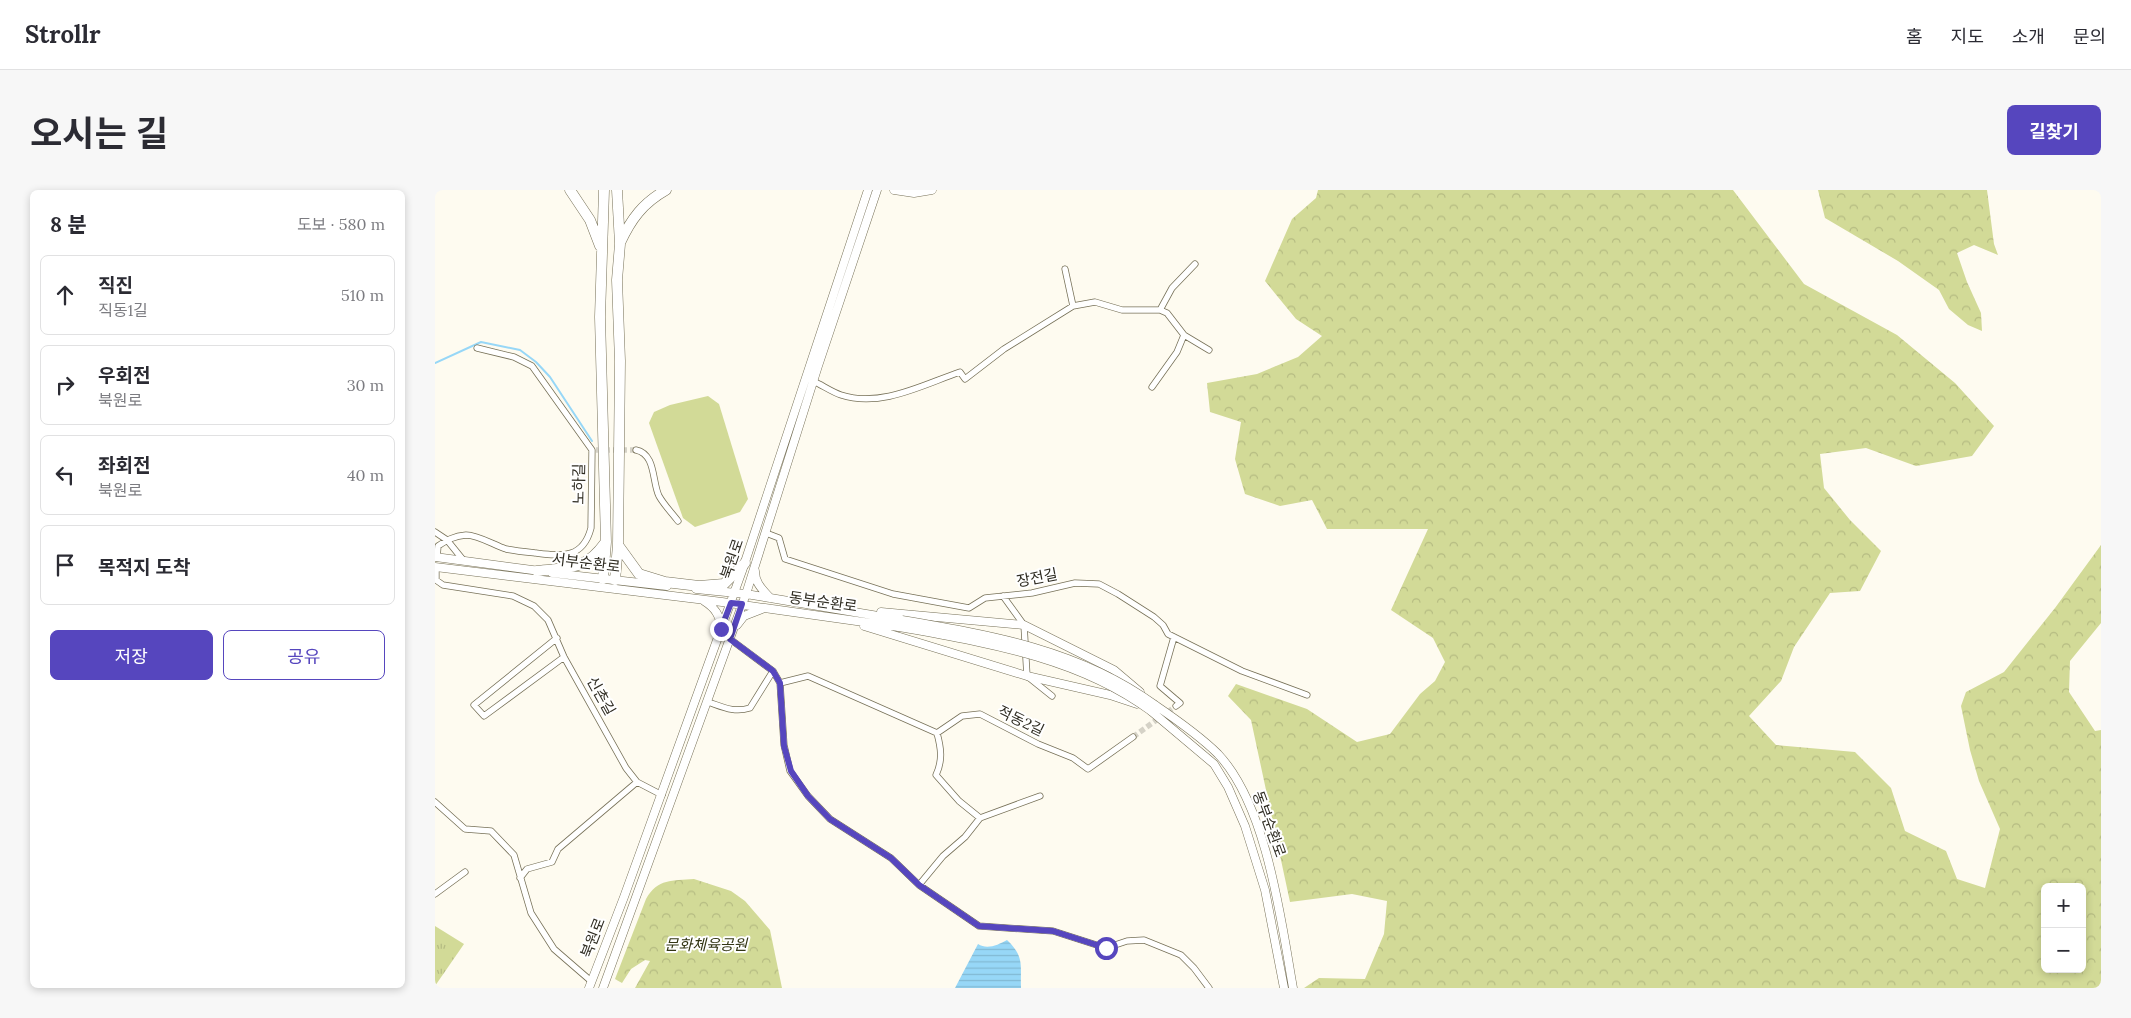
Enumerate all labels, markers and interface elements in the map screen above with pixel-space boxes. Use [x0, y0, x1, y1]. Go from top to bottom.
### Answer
text: Strollr [25, 19, 100, 50]
text: 홈 [1906, 25, 1923, 48]
text: 지도 [1951, 25, 1984, 48]
text: 소개 [2012, 25, 2045, 48]
text: 문의 [2073, 25, 2106, 48]
button: 길찾기 [2007, 105, 2101, 155]
text: 오시는 길 [30, 111, 168, 156]
text: 8 분 [50, 211, 87, 238]
text: 도보 · 580 m [297, 214, 385, 234]
text: 직진 [98, 273, 133, 297]
icon: ahead [51, 281, 79, 309]
text: 510 m [341, 285, 384, 305]
text: 직동1길 [98, 300, 148, 320]
text: 우회전 [98, 363, 150, 387]
icon: right [51, 371, 79, 399]
text: 30 m [347, 375, 384, 395]
text: 북원로 [98, 390, 142, 410]
text: 좌회전 [98, 453, 150, 477]
icon: left [51, 461, 79, 489]
street label: 노하길 [569, 463, 588, 505]
text: 40 m [347, 465, 384, 485]
text: 북원로 [98, 480, 142, 500]
street label: 북원로 [716, 536, 747, 582]
street label: 서부순환로 [551, 549, 621, 576]
icon: arrive [51, 551, 79, 579]
text: 목적지 도착 [98, 555, 190, 579]
street label: 장전길 [1015, 564, 1059, 591]
street label: 동부순환로 [788, 587, 859, 616]
route end [710, 618, 733, 641]
button: 저장 [50, 630, 213, 680]
button: 공유 [223, 630, 385, 680]
street label: 신촌길 [583, 673, 620, 718]
street label: 적동2길 [995, 701, 1048, 740]
street label: 동부순환로 [1249, 788, 1290, 860]
map controls [2041, 883, 2086, 973]
button: + [2041, 883, 2086, 928]
street label: 북원로 [576, 915, 609, 961]
button: − [2041, 928, 2086, 973]
park label: 문화체육공원 [665, 935, 749, 954]
route start [1095, 937, 1118, 960]

